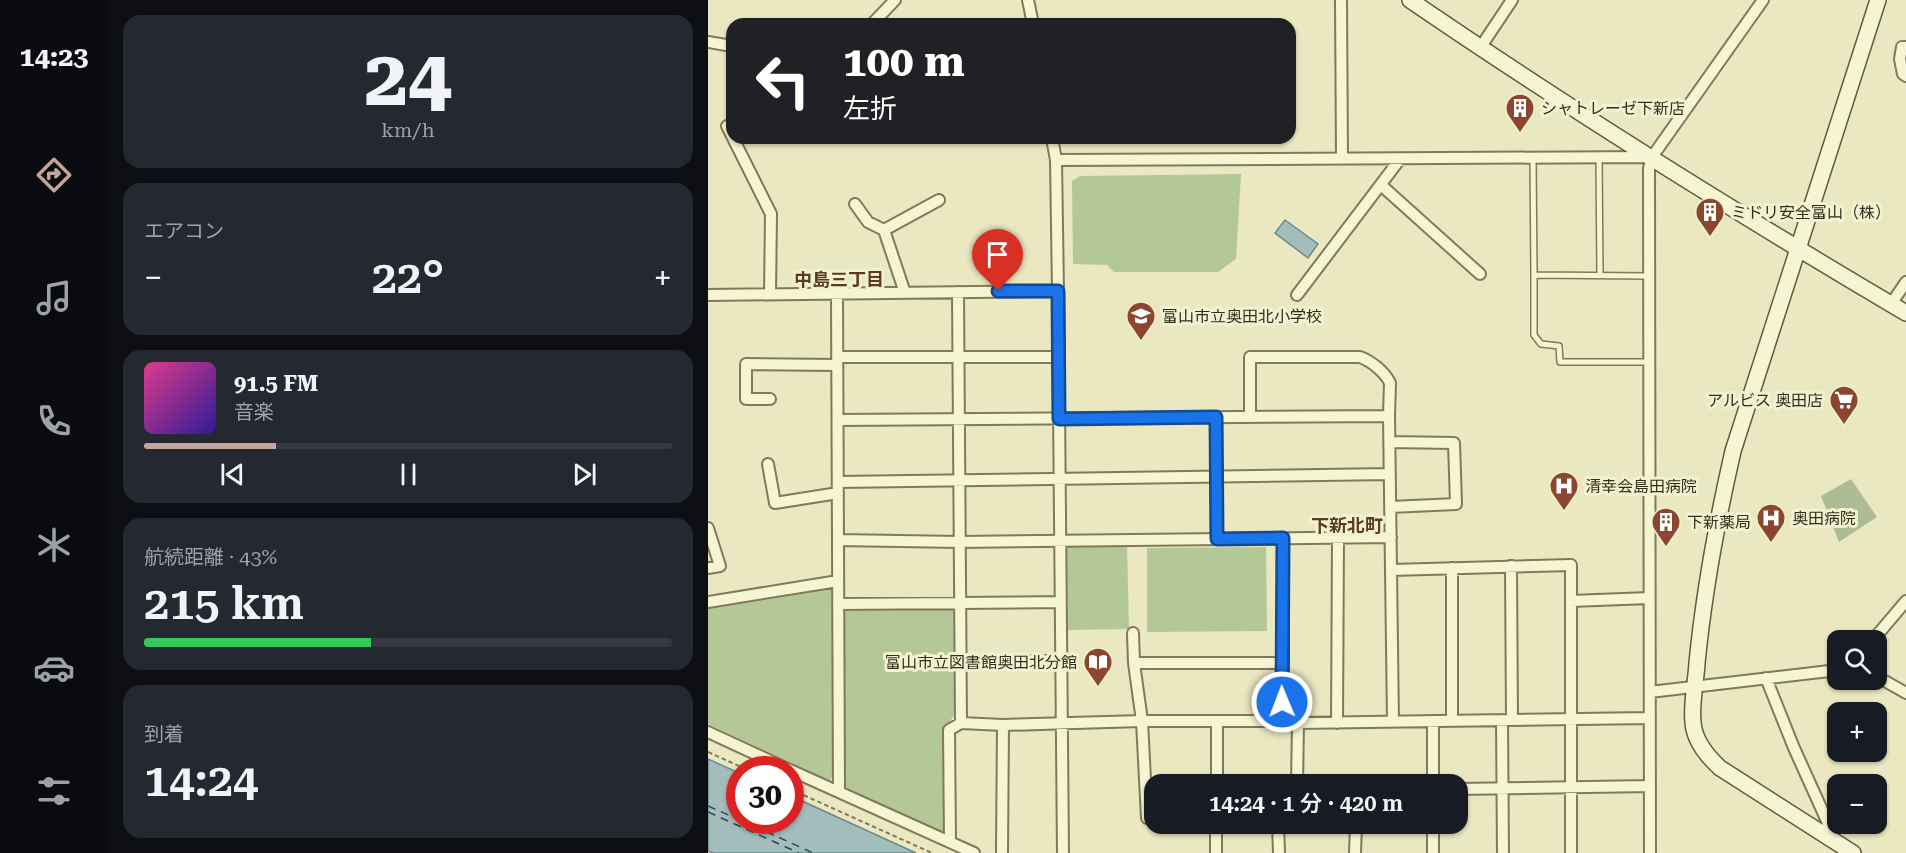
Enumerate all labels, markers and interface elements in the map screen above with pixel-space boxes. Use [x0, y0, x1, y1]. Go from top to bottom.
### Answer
text: 24 [364, 33, 452, 124]
text: 100 m [843, 37, 965, 86]
text: 14:23 [20, 41, 88, 73]
icon: left [744, 42, 822, 120]
building icon: シャトレーゼ下新店 [1504, 92, 1536, 134]
text: 左折 [843, 93, 897, 125]
place label: シャトレーゼ下新店 [1541, 99, 1685, 118]
text: km/h [381, 118, 435, 142]
icon: directions [33, 154, 75, 196]
building icon: ミドリ安全富山（株） [1694, 196, 1726, 238]
place label: ミドリ安全富山（株） [1731, 203, 1891, 222]
text: エアコン [144, 219, 224, 243]
pin [972, 229, 1023, 291]
icon: arrive [981, 238, 1014, 271]
text: 22° [372, 251, 444, 304]
text: − [144, 258, 162, 297]
text: + [654, 258, 672, 297]
district label: 中島三丁目 [794, 269, 884, 290]
icon: music [33, 277, 75, 319]
school or university icon: 富山市立奥田北小学校 [1125, 300, 1157, 342]
place label: 富山市立奥田北小学校 [1162, 307, 1322, 326]
text: 91.5 FM [234, 371, 318, 396]
supermarket icon: アルビス 奥田店 [1828, 384, 1860, 426]
place label: アルビス 奥田店 [1707, 391, 1823, 410]
icon: phone [33, 400, 75, 442]
text: 音楽 [234, 400, 274, 424]
icon: previous [216, 458, 249, 491]
icon: pause [392, 458, 425, 491]
icon: next [568, 458, 601, 491]
hospital icon: 清幸会島田病院 [1548, 470, 1580, 512]
place label: 清幸会島田病院 [1585, 477, 1697, 496]
hospital icon: 奥田病院 [1755, 502, 1787, 544]
building icon: 下新薬局 [1650, 506, 1682, 548]
place label: 奥田病院 [1792, 509, 1856, 528]
place label: 下新薬局 [1687, 513, 1751, 532]
district label: 下新北町 [1311, 515, 1383, 536]
icon: climate [33, 524, 75, 566]
text: 航続距離 · 43% [144, 545, 277, 569]
text: 215 km [144, 577, 304, 630]
map controls [1827, 630, 1887, 834]
button: search [1827, 630, 1887, 690]
library icon: 富山市立図書館奥田北分館 [1082, 646, 1114, 688]
icon: car [33, 647, 75, 689]
place label: 富山市立図書館奥田北分館 [885, 653, 1077, 672]
position arrow [1250, 670, 1314, 734]
button: + [1827, 702, 1887, 762]
text: 到着 [144, 722, 184, 746]
text: 14:24 [144, 754, 258, 807]
speed limit sign: 30 [726, 756, 804, 834]
icon: filters [33, 770, 75, 812]
button: − [1827, 774, 1887, 834]
text: 14:24 · 1 分 · 420 m [1209, 791, 1403, 816]

